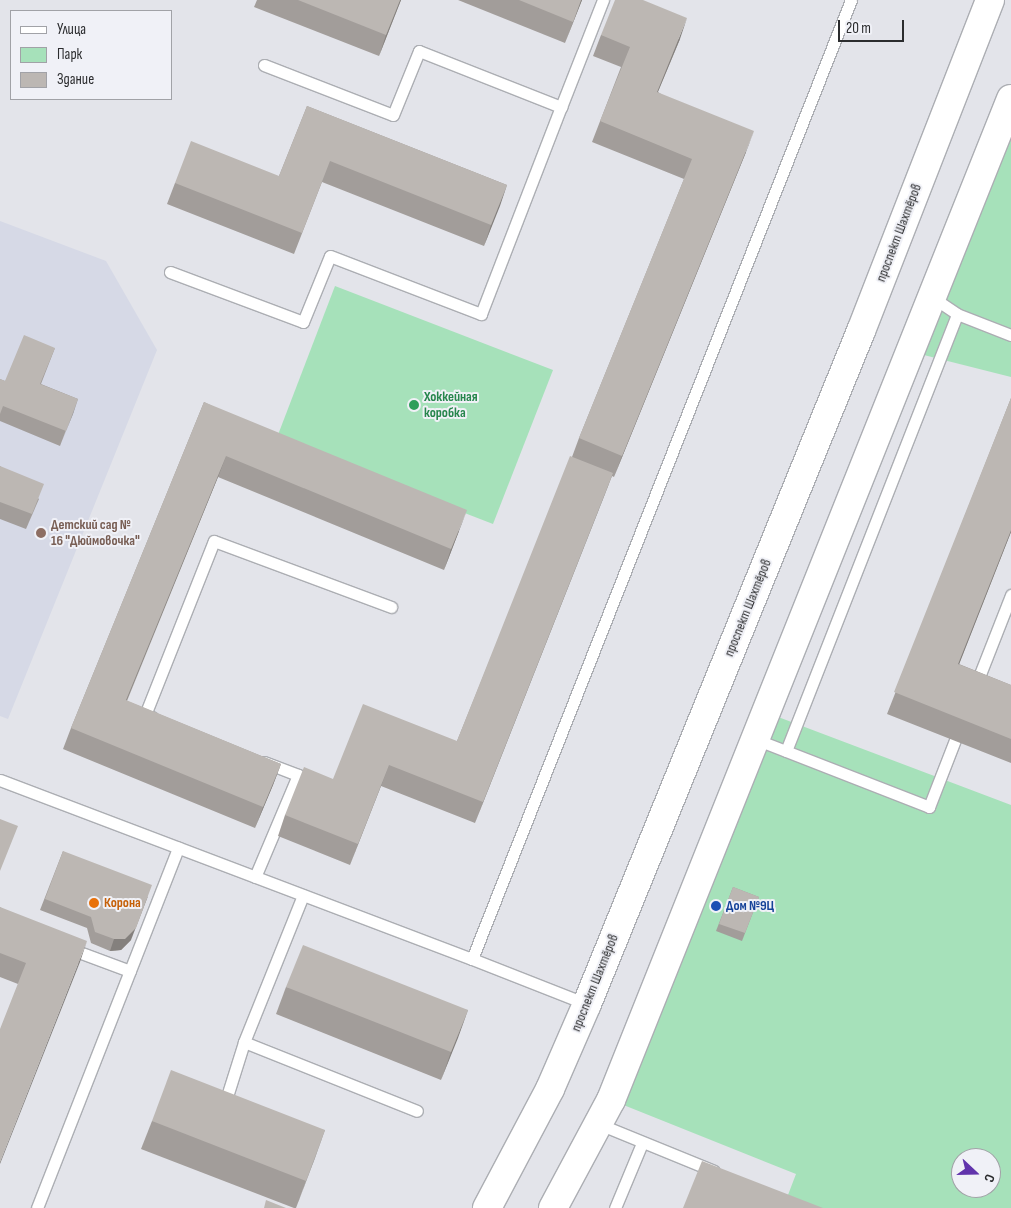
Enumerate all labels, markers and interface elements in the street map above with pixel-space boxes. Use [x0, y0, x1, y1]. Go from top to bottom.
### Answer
legend [10, 10, 172, 100]
scale bar [841, 10, 907, 42]
text: 20 m [846, 19, 871, 38]
text: Улица [57, 20, 86, 39]
text: Парк [57, 45, 82, 64]
text: Здание [57, 70, 94, 89]
street label: проспект Шахтёров [873, 182, 925, 284]
place label: Хоккейная коробка [424, 389, 478, 422]
marker: Хоккейная коробка [408, 399, 420, 411]
place label: Детский сад № 16 "Дюймовочка" [51, 517, 140, 550]
marker: Детский сад № 16 "Дюймовочка" [35, 527, 47, 539]
street label: проспект Шахтёров [721, 557, 775, 659]
place label: Корона [104, 895, 141, 911]
marker: Корона [88, 897, 100, 909]
place label: Дом №9Ц [726, 898, 774, 914]
marker: Дом №9Ц [710, 900, 722, 912]
street label: проспект Шахтёров [568, 932, 622, 1034]
north arrow [951, 1148, 1001, 1198]
text: С [980, 1172, 999, 1185]

